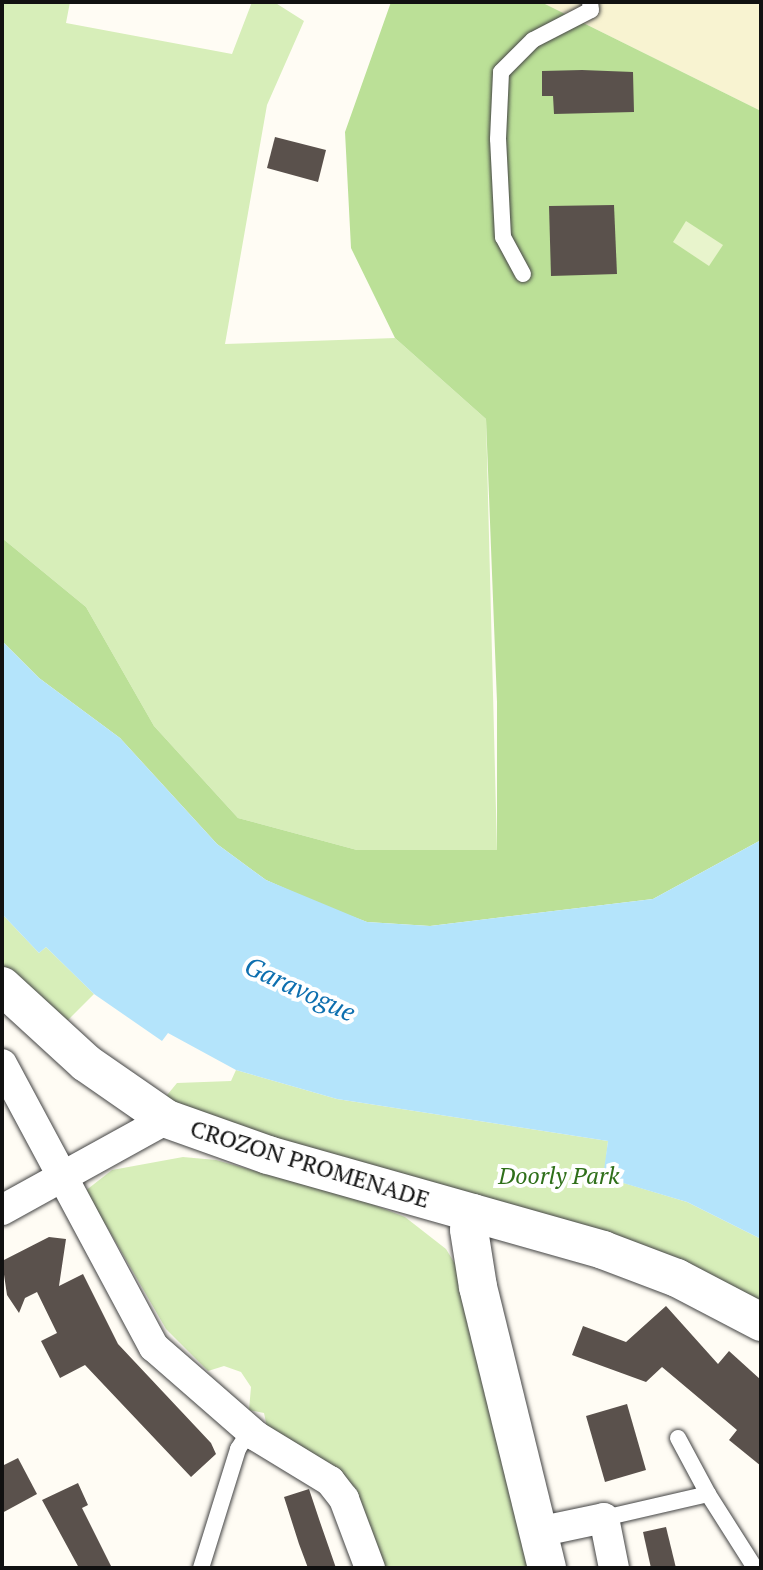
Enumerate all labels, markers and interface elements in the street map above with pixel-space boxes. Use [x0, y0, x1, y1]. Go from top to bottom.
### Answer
water label: Garavogue [240, 950, 360, 1028]
street label: CROZON PROMENADE [187, 1114, 433, 1214]
park label: Doorly Park [498, 1162, 620, 1190]

